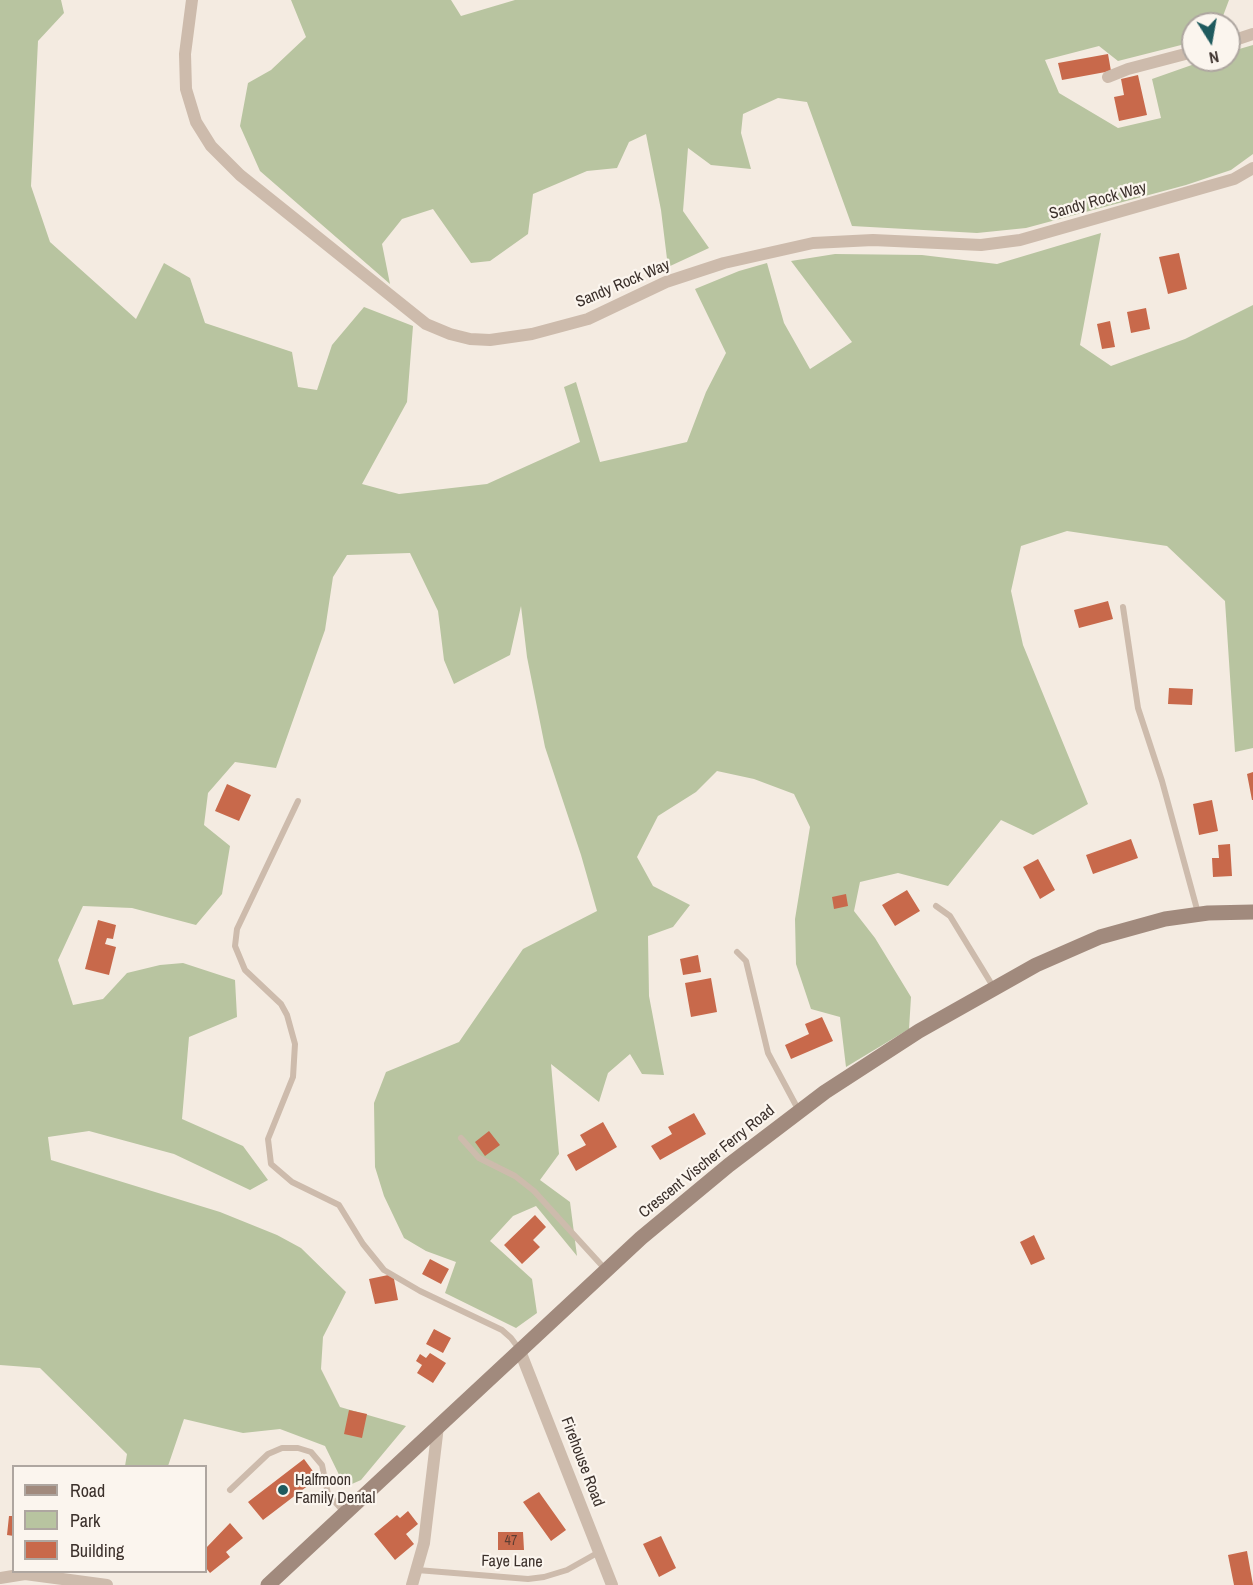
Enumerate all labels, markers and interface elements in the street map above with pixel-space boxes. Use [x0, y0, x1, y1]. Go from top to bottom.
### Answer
north arrow [1181, 12, 1241, 72]
text: N [1207, 46, 1221, 69]
street label: Sandy Rock Way [1047, 178, 1149, 224]
street label: Sandy Rock Way [573, 256, 673, 312]
street label: Crescent Vischer Ferry Road [635, 1101, 779, 1223]
street label: Firehouse Road [556, 1415, 608, 1509]
legend [12, 1465, 207, 1573]
place label: Halfmoon Family Dental [295, 1471, 375, 1509]
text: Road [70, 1478, 105, 1503]
marker: Halfmoon Family Dental [276, 1483, 290, 1497]
text: Park [70, 1508, 100, 1533]
house number: 47 [505, 1533, 517, 1549]
text: Building [70, 1538, 124, 1563]
street label: Faye Lane [481, 1552, 543, 1572]

